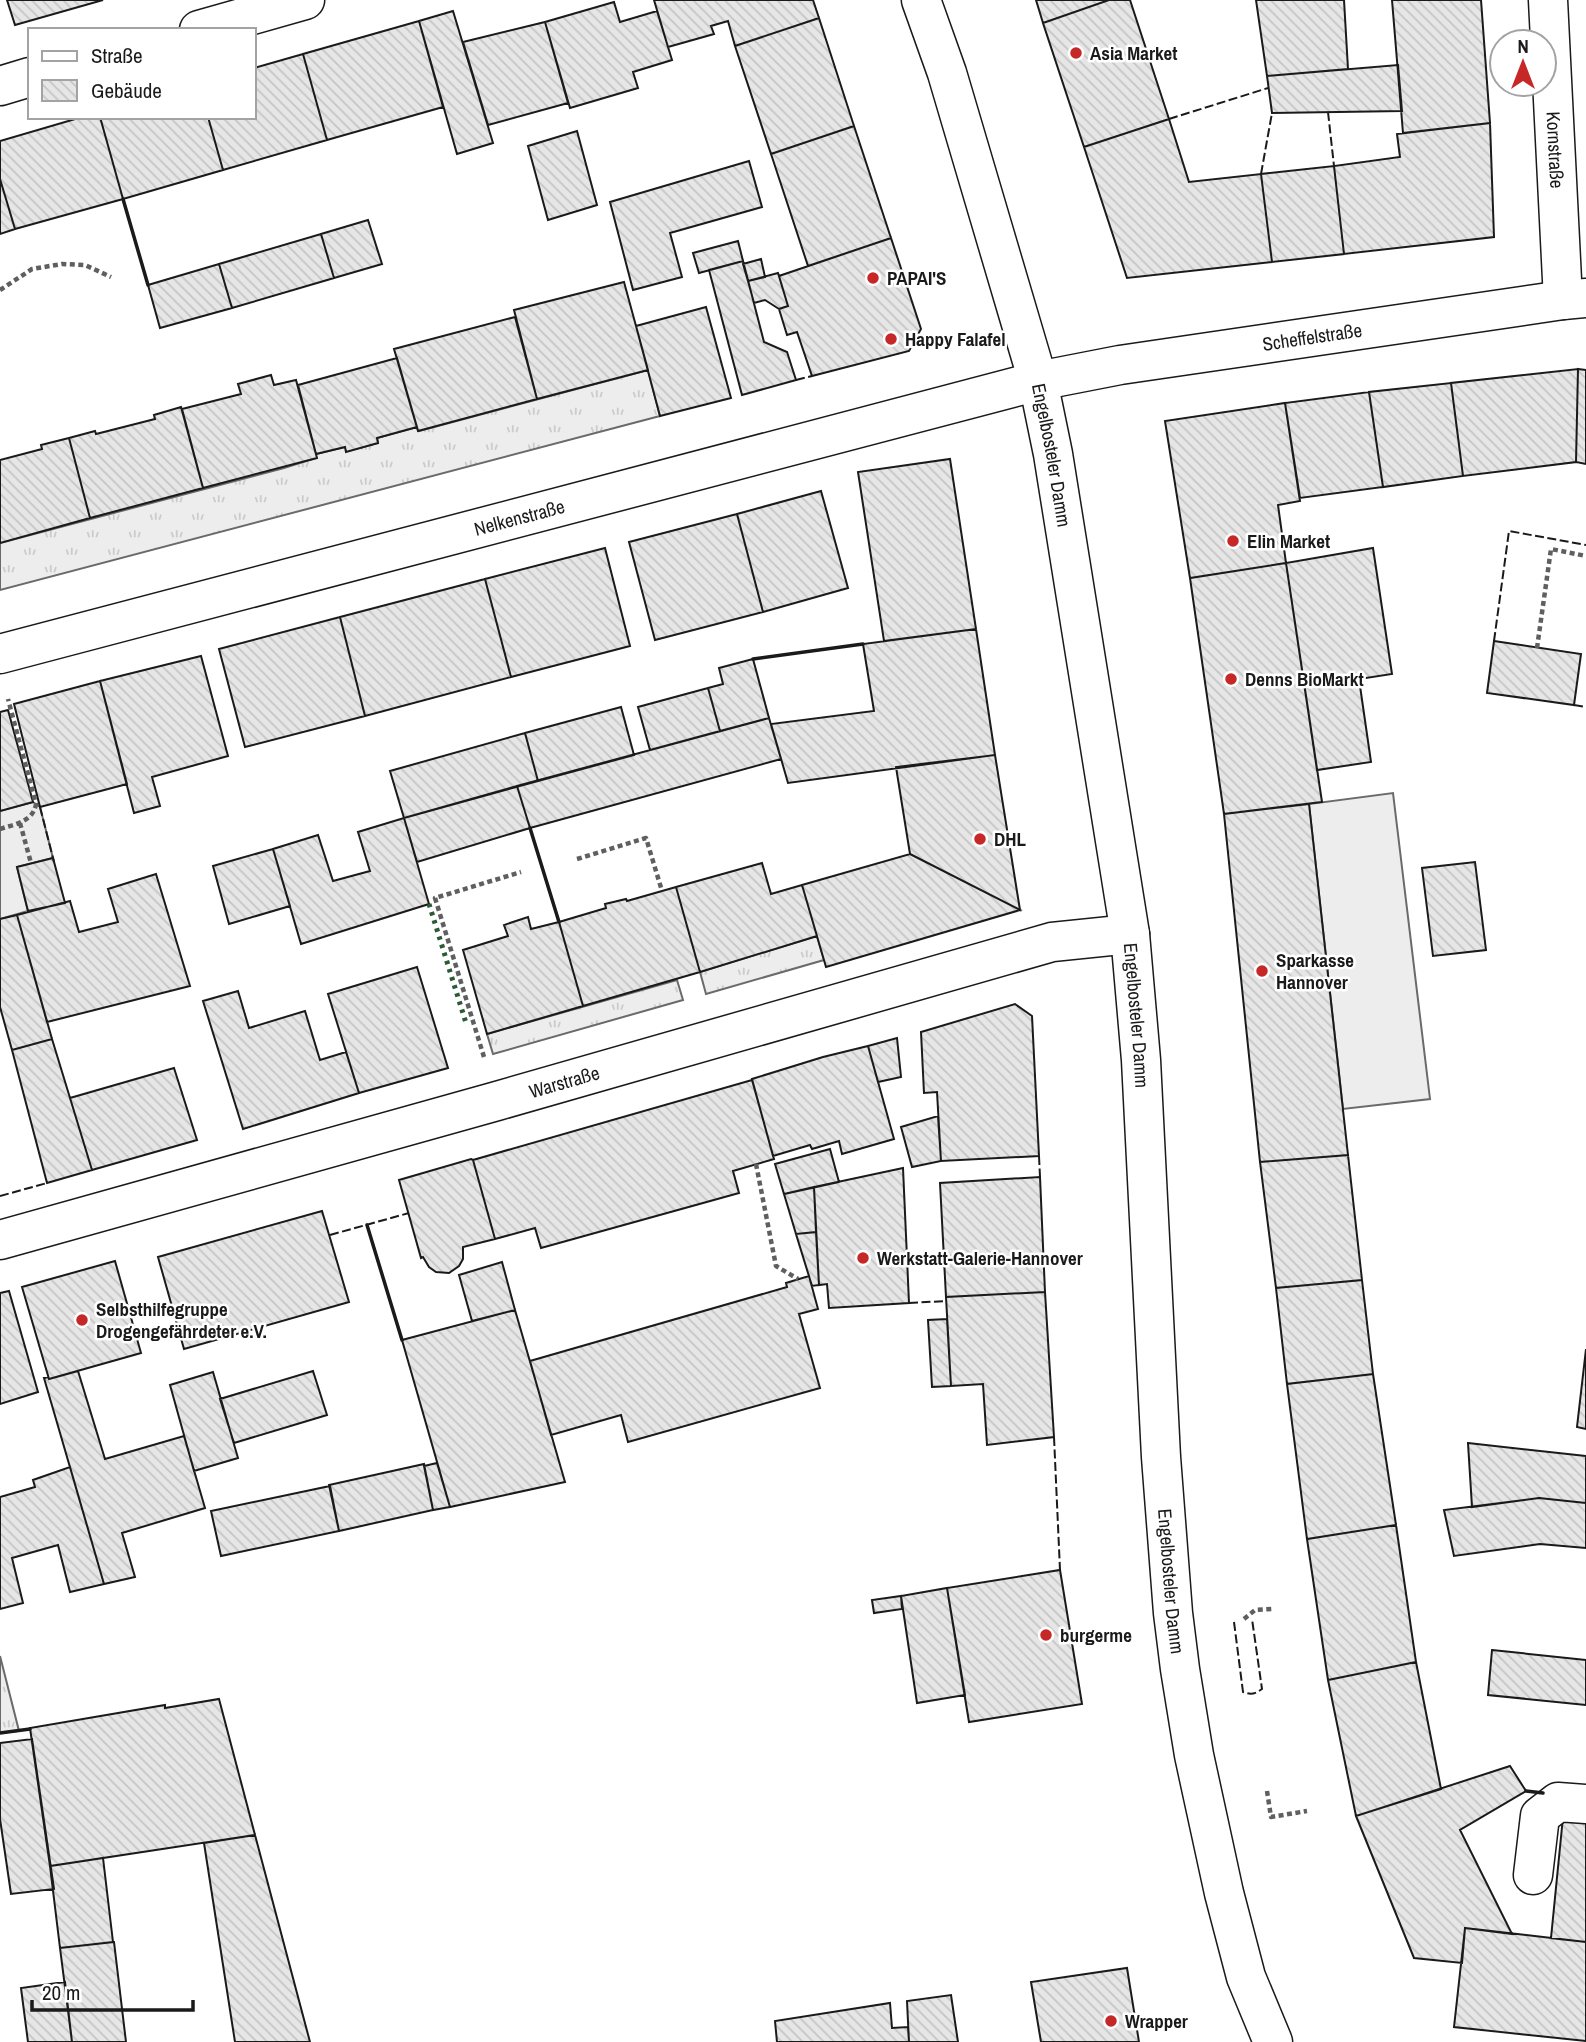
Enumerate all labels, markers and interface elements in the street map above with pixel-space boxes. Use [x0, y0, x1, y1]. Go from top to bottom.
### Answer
legend [28, 28, 256, 119]
north arrow [1488, 28, 1558, 98]
text: N [1517, 33, 1529, 59]
place label: Asia Market [1090, 40, 1177, 66]
text: Straße [91, 41, 143, 70]
marker: Asia Market [1068, 45, 1084, 61]
text: Gebäude [91, 76, 162, 105]
street label: Kornstraße [1541, 111, 1570, 189]
place label: PAPAI'S [887, 265, 946, 291]
marker: PAPAI'S [865, 270, 881, 286]
street label: Scheffelstraße [1261, 317, 1364, 357]
place label: Happy Falafel [905, 326, 1006, 352]
marker: Happy Falafel [883, 331, 899, 347]
street label: Engelbosteler Damm [1026, 381, 1077, 529]
street label: Nelkenstraße [471, 493, 567, 542]
place label: Elin Market [1247, 528, 1330, 554]
marker: Elin Market [1225, 533, 1241, 549]
place label: Denns BioMarkt [1245, 666, 1364, 692]
marker: Denns BioMarkt [1223, 671, 1239, 687]
place label: DHL [994, 826, 1026, 852]
marker: DHL [972, 831, 988, 847]
street label: Engelbosteler Damm [1118, 942, 1155, 1089]
place label: Sparkasse Hannover [1276, 947, 1354, 995]
marker: Sparkasse Hannover [1254, 963, 1270, 979]
street label: Warstraße [526, 1059, 603, 1104]
place label: Werkstatt-Galerie-Hannover [877, 1245, 1083, 1271]
marker: Werkstatt-Galerie-Hannover [855, 1250, 871, 1266]
place label: Selbsthilfegruppe Drogengefährdeter e.V. [96, 1296, 267, 1344]
marker: Selbsthilfegruppe Drogengefährdeter e.V. [74, 1312, 90, 1328]
street label: Engelbosteler Damm [1152, 1508, 1191, 1655]
place label: burgerme [1060, 1622, 1132, 1648]
marker: burgerme [1038, 1627, 1054, 1643]
scale bar [32, 1968, 192, 2012]
text: 20 m [42, 1978, 80, 2007]
place label: Wrapper [1125, 2008, 1188, 2034]
marker: Wrapper [1103, 2013, 1119, 2029]

